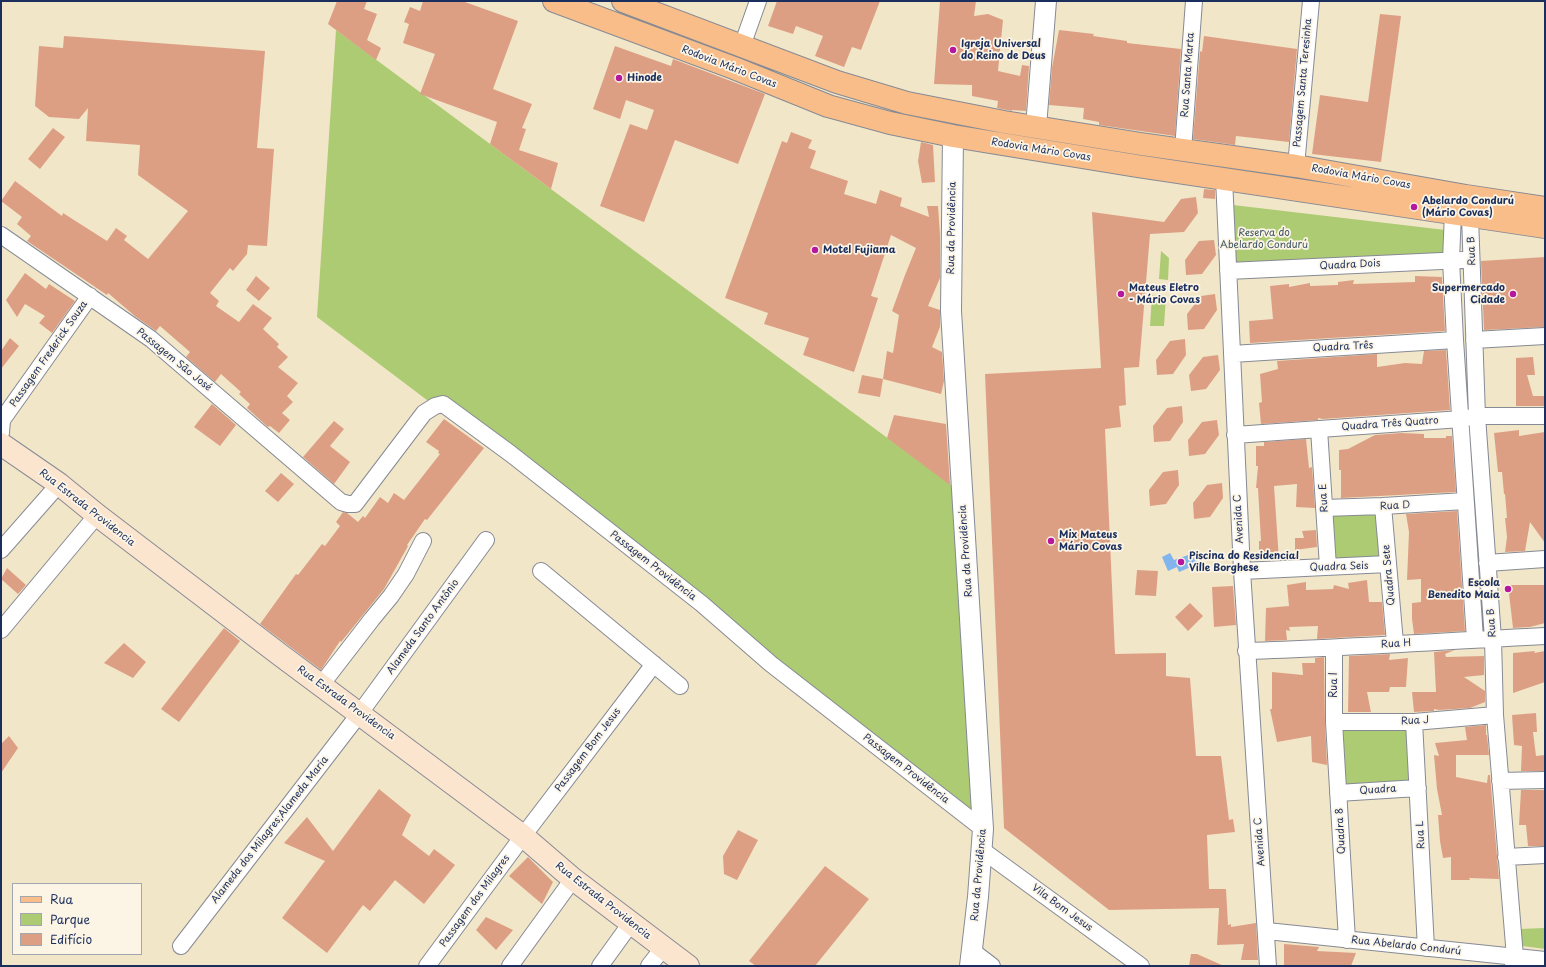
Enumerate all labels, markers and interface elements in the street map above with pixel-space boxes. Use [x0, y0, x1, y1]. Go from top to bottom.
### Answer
street label: Passagem Santa Teresinha [1291, 18, 1315, 148]
street label: Rua Santa Marta [1179, 32, 1197, 118]
place label: Igreja Universal do Reino de Deus [961, 38, 1046, 62]
street label: Rodovia Mário Covas [680, 43, 778, 91]
marker: Igreja Universal do Reino de Deus [948, 45, 958, 55]
place label: Hinode [627, 72, 662, 84]
marker: Hinode [614, 73, 624, 83]
street label: Rodovia Mário Covas [990, 136, 1092, 164]
street label: Rodovia Mário Covas [1310, 162, 1412, 192]
street label: Rua da Providência [945, 182, 959, 274]
place label: Abelardo Condurú (Mário Covas) [1422, 195, 1514, 218]
marker: Abelardo Condurú (Mário Covas) [1409, 202, 1419, 212]
park label: Reserva do Abelardo Condurú [1220, 227, 1308, 250]
street label: Rua B [1465, 236, 1479, 266]
place label: Motel Fujiama [823, 244, 896, 256]
marker: Motel Fujiama [810, 245, 820, 255]
street label: Quadra Dois [1319, 257, 1381, 273]
place label: Mateus Eletro - Mário Covas [1129, 282, 1200, 306]
place label: Supermercado Cidade [1432, 282, 1505, 306]
marker: Mateus Eletro - Mário Covas [1116, 289, 1126, 299]
marker: Supermercado Cidade [1508, 289, 1518, 299]
street label: Passagem Frederick Souza [8, 299, 90, 409]
street label: Passagem São José [134, 326, 214, 394]
street label: Quadra Três [1313, 339, 1373, 355]
street label: Quadra Três Quatro [1341, 415, 1439, 433]
street label: Rua Estrada Providencia [37, 467, 137, 549]
street label: Rua E [1317, 483, 1331, 513]
street label: Avenida C [1232, 494, 1246, 544]
street label: Rua D [1379, 499, 1411, 513]
street label: Rua da Providência [957, 504, 975, 598]
street label: Passagem Providência [608, 529, 698, 603]
place label: Mix Mateus Mário Covas [1059, 529, 1122, 552]
marker: Mix Mateus Mário Covas [1046, 536, 1056, 546]
street label: Quadra Sete [1380, 544, 1398, 606]
place label: Piscina do Residencial Ville Borghese [1189, 550, 1299, 574]
marker: Piscina do Residencial Ville Borghese [1176, 557, 1186, 567]
street label: Quadra Seis [1309, 560, 1369, 574]
street label: Alameda Santo Antônio [384, 577, 462, 677]
place label: Escola Benedito Maia [1427, 577, 1500, 600]
marker: Escola Benedito Maia [1503, 584, 1513, 594]
street label: Rua B [1485, 608, 1499, 638]
street label: Rua H [1381, 637, 1411, 651]
street label: Rua Estrada Providencia [295, 663, 397, 743]
street label: Rua I [1328, 672, 1340, 698]
street label: Passagem Bom Jesus [553, 706, 623, 794]
street label: Rua J [1400, 714, 1430, 728]
street label: Passagem Providência [861, 732, 951, 806]
street label: Alameda dos Milagres;Alameda Maria [209, 754, 331, 906]
street label: Quadra [1359, 783, 1397, 797]
street label: Quadra 8 [1334, 808, 1348, 854]
street label: Avenida C [1252, 817, 1268, 867]
street label: Rua L [1414, 821, 1428, 849]
street label: Rua da Providência [969, 828, 989, 922]
street label: Passagem dos Milagres [438, 853, 512, 949]
street label: Rua Estrada Providencia [553, 860, 653, 942]
street label: Vila Bom Jesus [1029, 882, 1095, 934]
legend [12, 883, 142, 955]
text: Rua [50, 890, 73, 908]
text: Parque [50, 910, 90, 928]
text: Edifício [50, 930, 92, 948]
street label: Rua Abelardo Condurú [1350, 934, 1462, 958]

